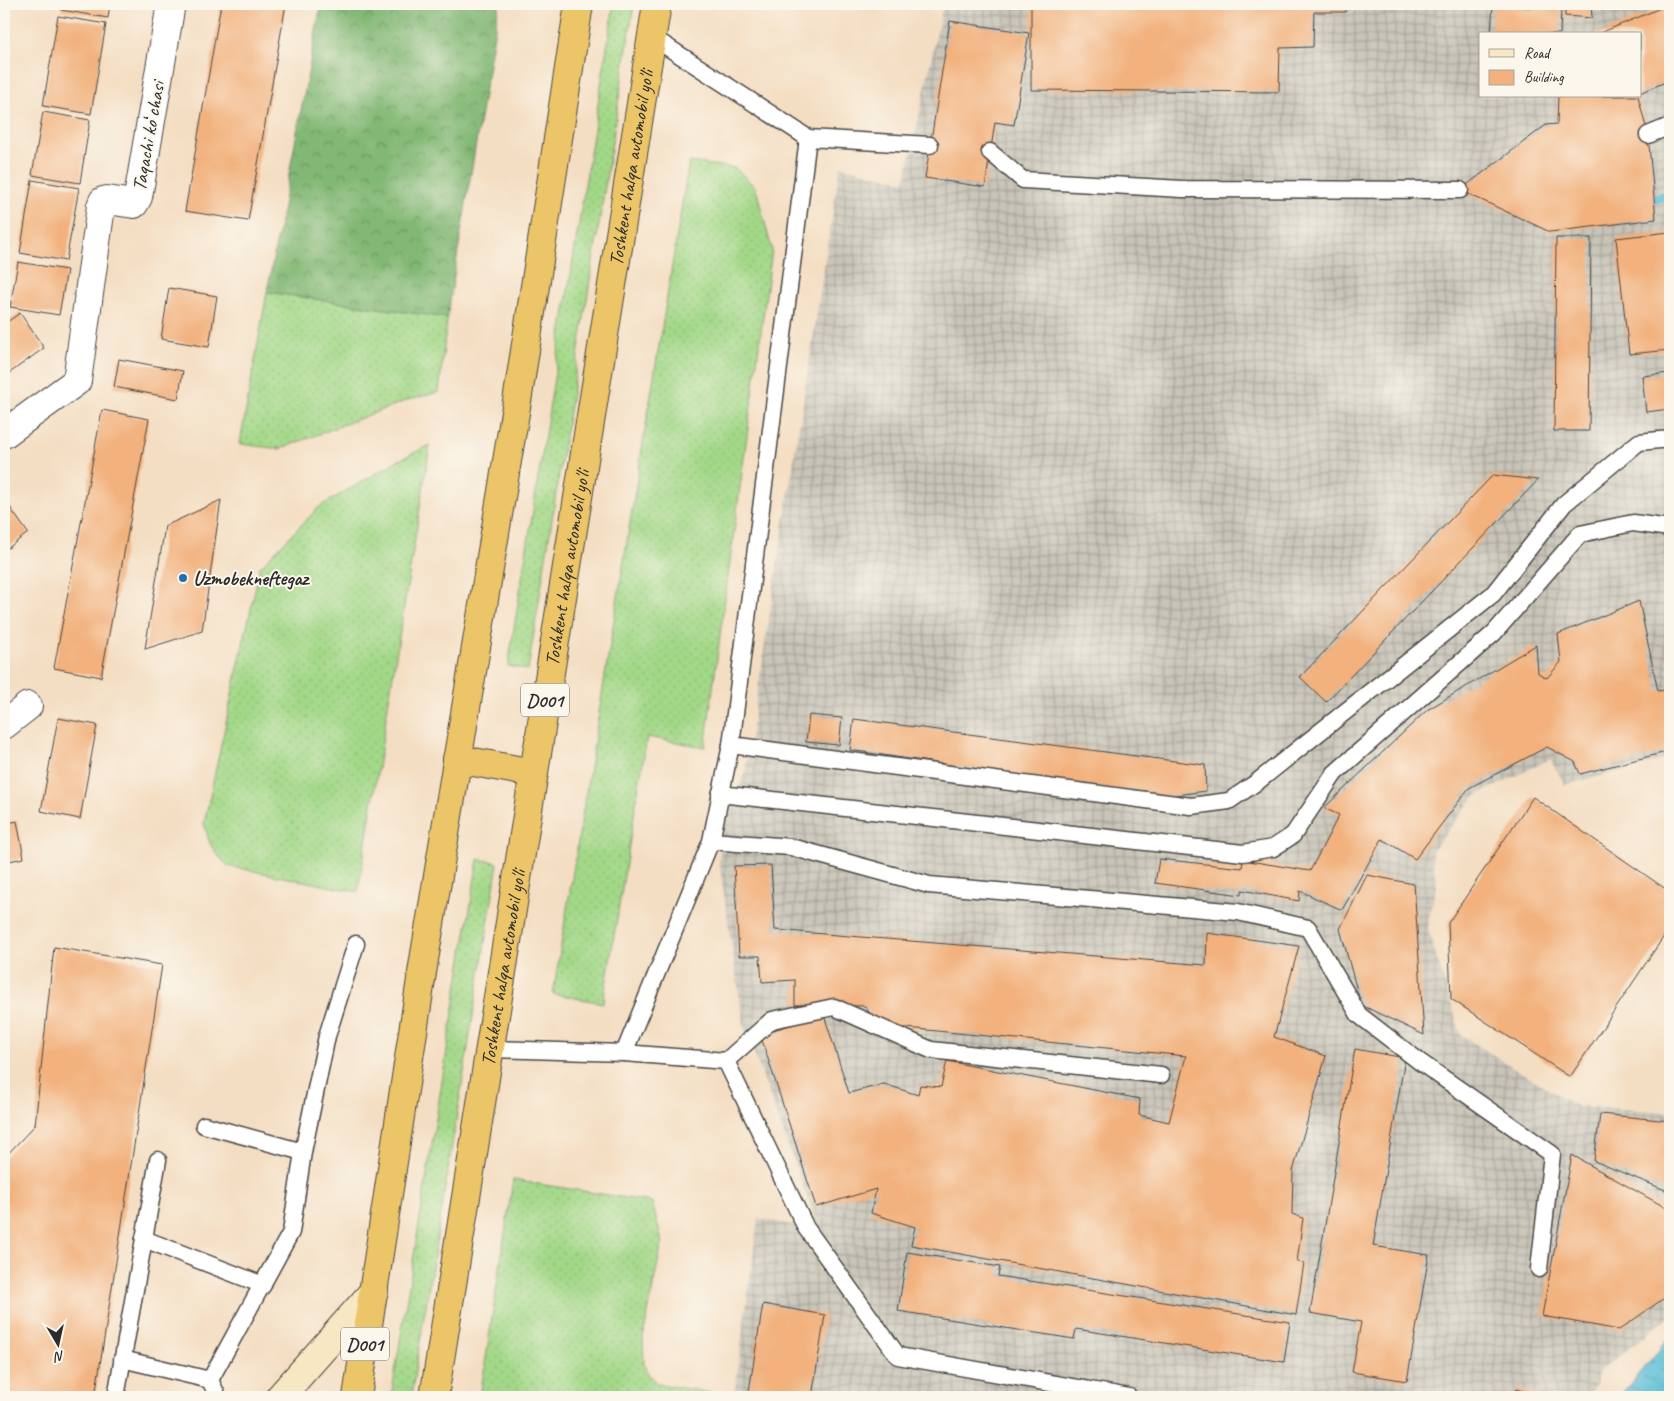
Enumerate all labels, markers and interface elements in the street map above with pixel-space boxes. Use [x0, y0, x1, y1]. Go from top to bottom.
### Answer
legend [1479, 32, 1642, 98]
text: Road [1524, 44, 1551, 63]
street label: Toshkent halqa avtomobil yo'li [603, 66, 660, 268]
text: Building [1524, 68, 1564, 87]
street label: Taqachi koʻchasi [127, 77, 171, 193]
street label: Toshkent halqa avtomobil yo'li [539, 466, 596, 667]
place label: Uzmobekneftegaz [193, 566, 311, 591]
marker: Uzmobekneftegaz [177, 572, 189, 584]
road number: D001 [521, 684, 569, 716]
street label: Toshkent halqa avtomobil yo'li [475, 866, 532, 1067]
north arrow [32, 1318, 82, 1368]
road number: D001 [341, 1328, 389, 1360]
text: N [52, 1347, 66, 1366]

